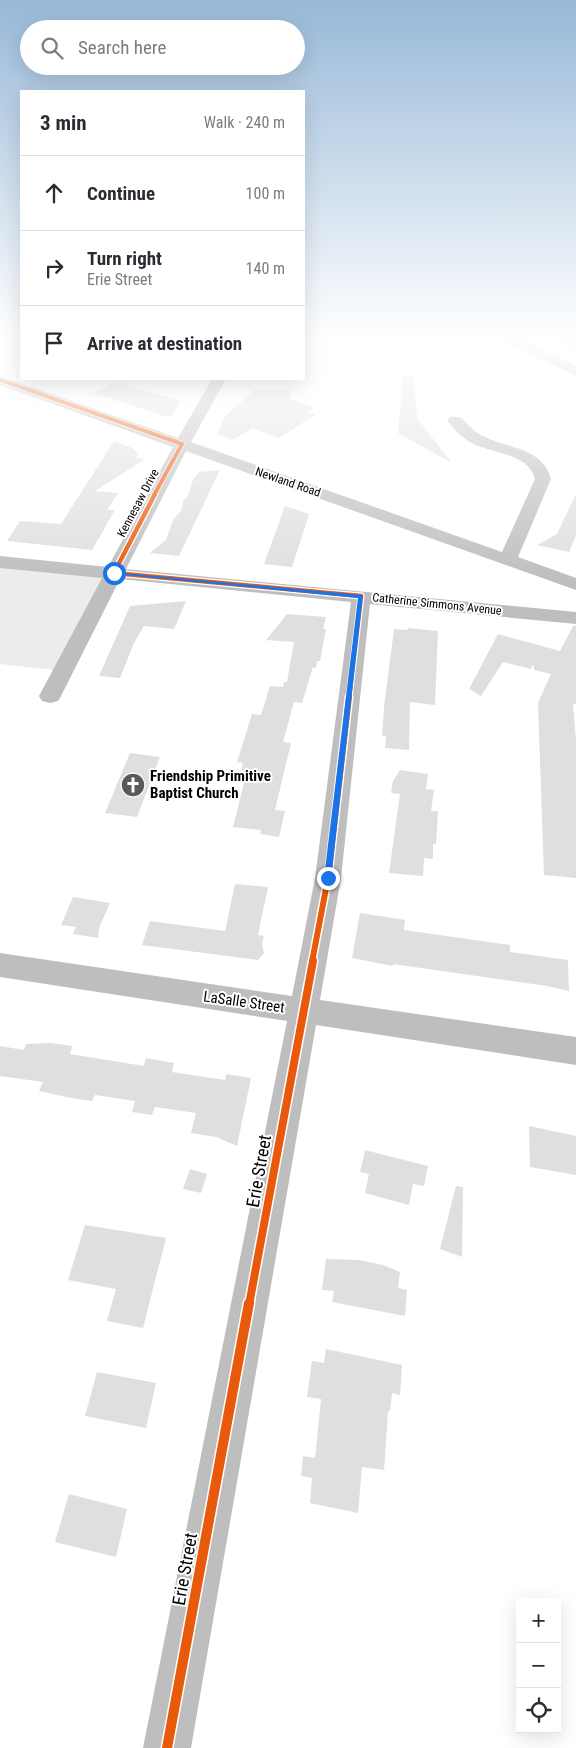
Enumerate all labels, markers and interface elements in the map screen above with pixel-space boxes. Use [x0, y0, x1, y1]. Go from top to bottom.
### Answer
search box [20, 20, 305, 75]
icon: search [38, 34, 66, 62]
text: Search here [78, 36, 166, 59]
text: 3 min [40, 111, 87, 135]
text: Walk · 240 m [204, 113, 285, 132]
icon: ahead [40, 179, 68, 207]
text: Continue [87, 182, 155, 205]
text: 100 m [246, 184, 285, 203]
text: Turn right [87, 247, 162, 270]
icon: right [40, 254, 68, 282]
text: 140 m [246, 259, 285, 278]
text: Erie Street [87, 270, 152, 289]
icon: arrive [40, 329, 68, 357]
text: Arrive at destination [87, 332, 242, 355]
street label: Newland Road [254, 464, 322, 500]
street label: Kennesaw Drive [114, 466, 162, 539]
route start [103, 562, 126, 585]
street label: Catherine Simmons Avenue [372, 590, 503, 618]
place label: Friendship Primitive Baptist Church [150, 767, 271, 802]
church icon: Friendship Primitive Baptist Church [120, 772, 146, 798]
route end [317, 867, 340, 890]
street label: LaSalle Street [202, 987, 286, 1017]
street label: Erie Street [242, 1133, 275, 1209]
street label: Erie Street [168, 1531, 201, 1607]
map controls [516, 1598, 561, 1733]
button: + [516, 1598, 561, 1643]
button: − [516, 1643, 561, 1688]
button: locate [516, 1688, 561, 1733]

